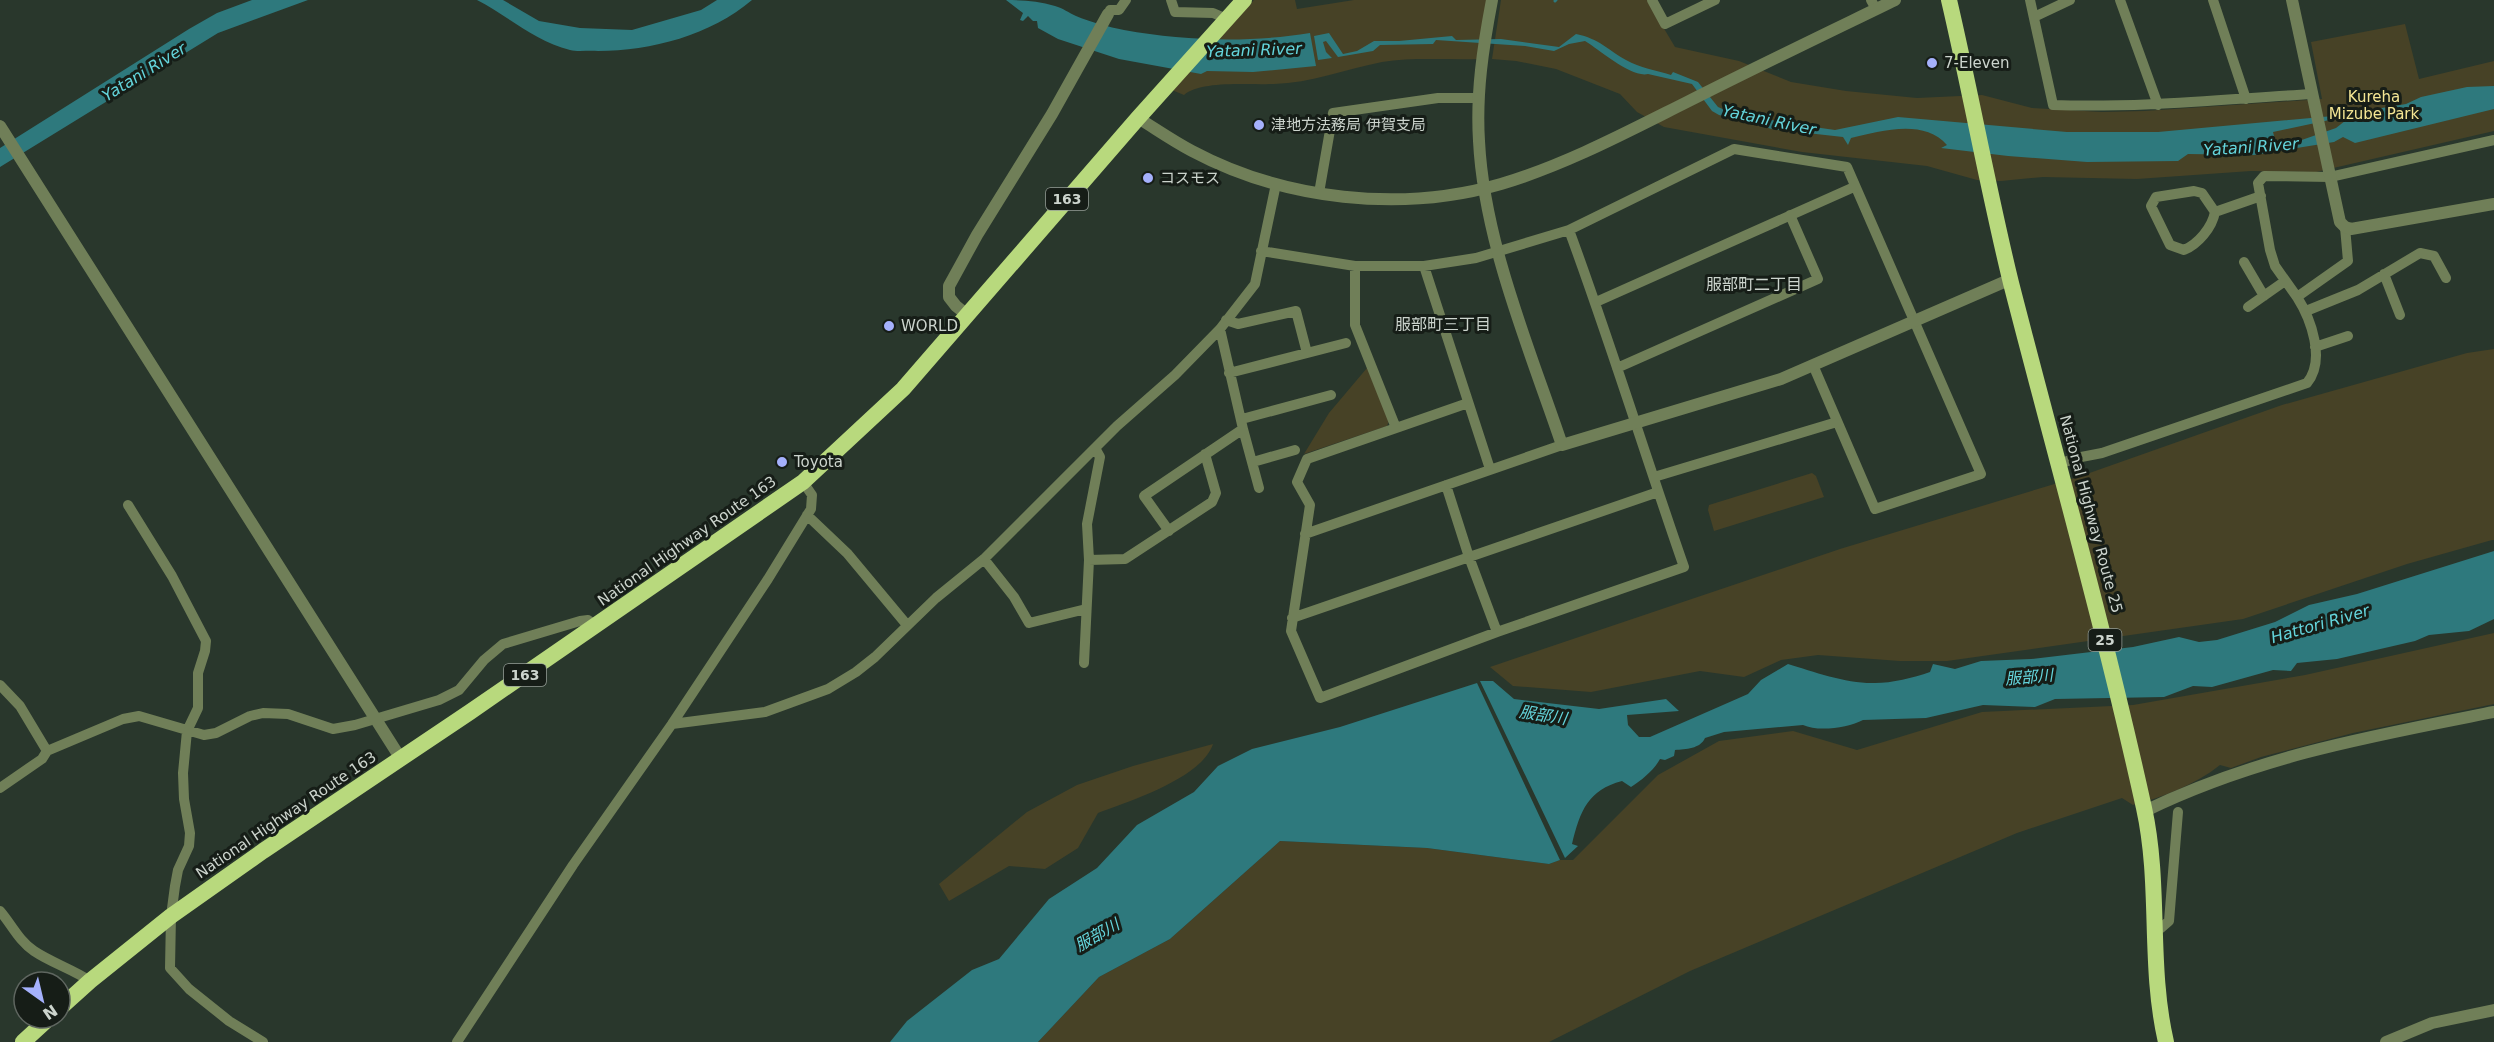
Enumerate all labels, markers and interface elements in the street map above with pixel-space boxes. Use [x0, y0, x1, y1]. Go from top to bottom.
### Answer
water label: Yatani River [99, 38, 191, 105]
water label: Yatani River [1206, 39, 1303, 61]
place label: 7-Eleven [1944, 54, 2009, 72]
marker: 7-Eleven [1925, 56, 1939, 70]
park label: Kureha Mizube Park [2329, 88, 2420, 123]
water label: Yatani River [1720, 101, 1819, 139]
place label: 津地方法務局 伊賀支局 [1271, 116, 1426, 134]
marker: 津地方法務局 伊賀支局 [1252, 118, 1266, 132]
water label: Yatani River [2203, 134, 2301, 160]
place label: コスモス [1160, 169, 1220, 187]
marker: コスモス [1141, 171, 1155, 185]
road number: 163 [1046, 188, 1088, 210]
district label: 服部町二丁目 [1706, 275, 1802, 294]
district label: 服部町三丁目 [1395, 315, 1491, 334]
place label: WORLD [901, 317, 958, 335]
marker: WORLD [882, 319, 896, 333]
street label: National Highway Route 25 [2056, 413, 2126, 615]
place label: Toyota [793, 453, 843, 471]
marker: Toyota [775, 455, 789, 469]
street label: National Highway Route 163 [594, 472, 780, 610]
water label: Hattori River [2268, 600, 2373, 647]
road number: 25 [2088, 629, 2122, 651]
road number: 163 [504, 664, 546, 686]
water label: 服部川 [2004, 665, 2056, 689]
water label: 服部川 [1518, 702, 1570, 728]
street label: National Highway Route 163 [192, 748, 380, 882]
water label: 服部川 [1071, 914, 1124, 955]
north arrow [12, 970, 72, 1030]
text: N [39, 1000, 61, 1024]

